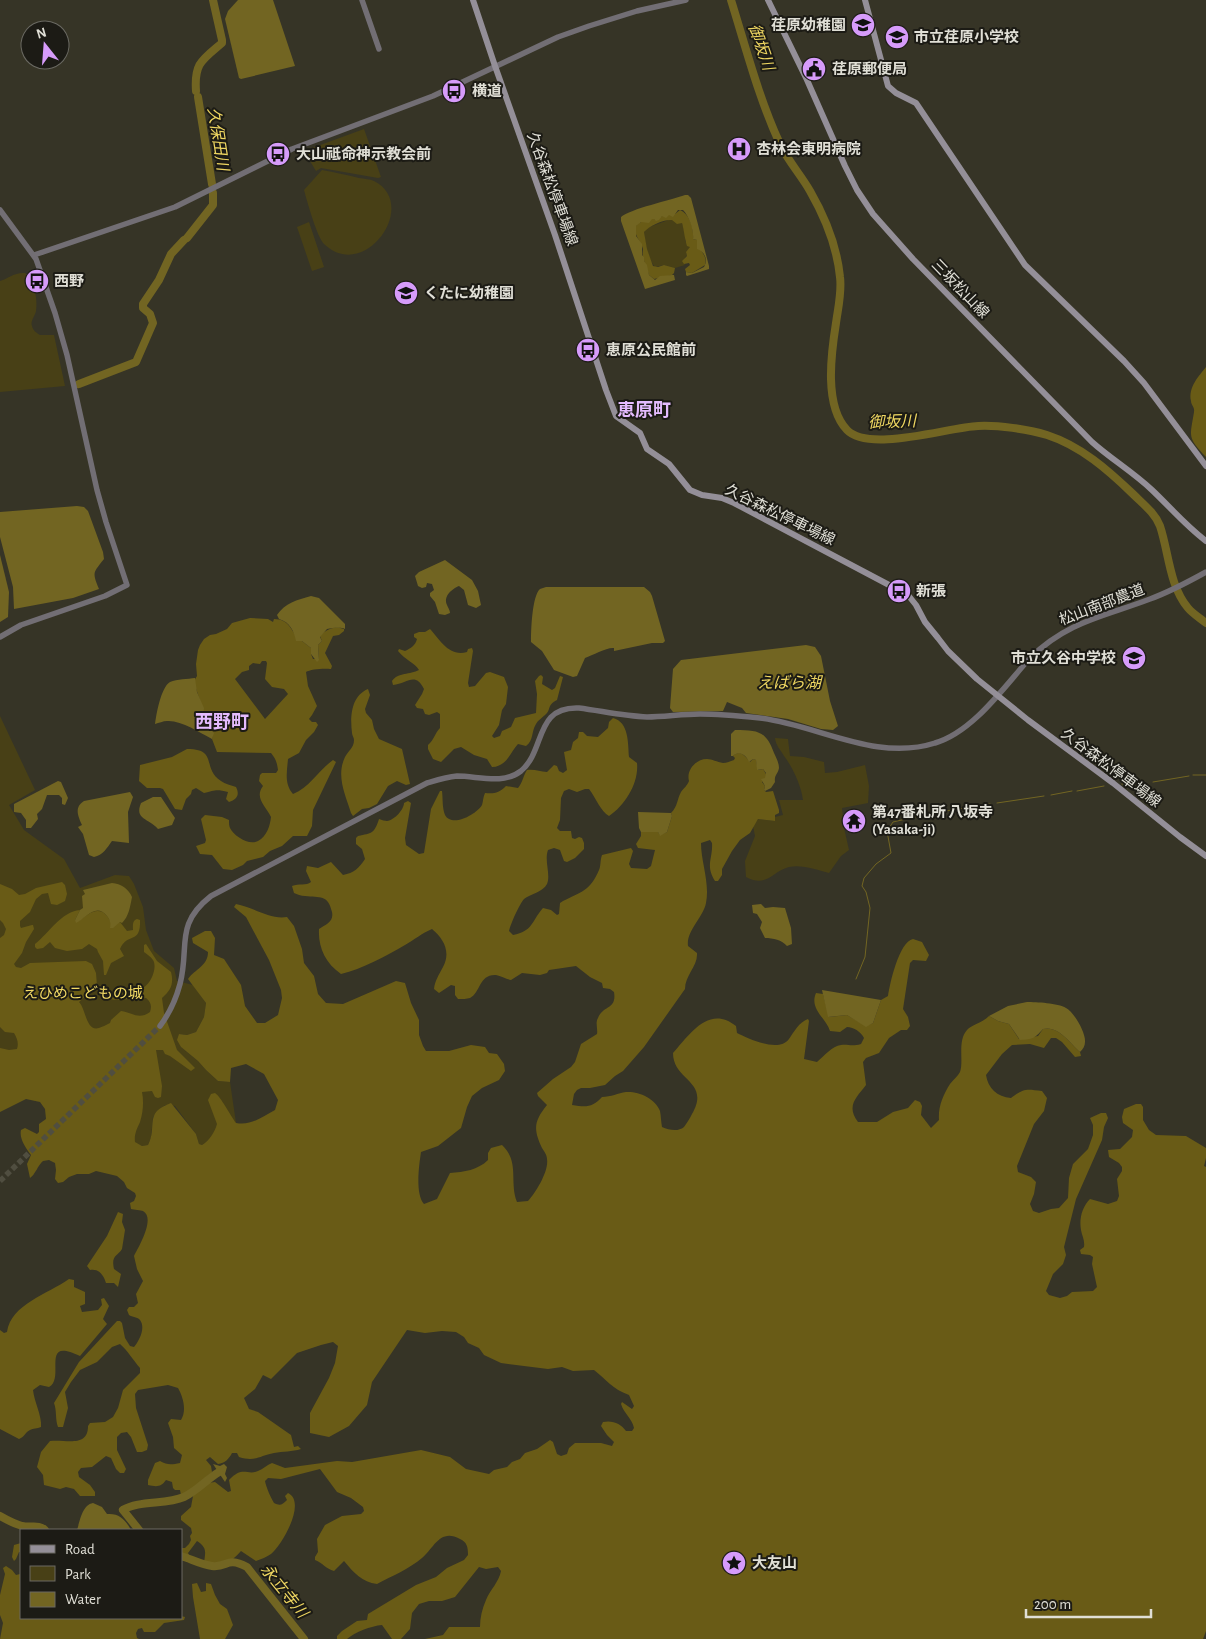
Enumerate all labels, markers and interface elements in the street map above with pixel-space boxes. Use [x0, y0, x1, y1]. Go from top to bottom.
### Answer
school or university icon: 荏原幼稚園 [850, 12, 876, 38]
place label: 荏原幼稚園 [771, 17, 846, 33]
north arrow [20, 20, 70, 70]
water label: 御坂川 [746, 21, 778, 74]
school or university icon: 市立荏原小学校 [884, 24, 910, 50]
text: N [35, 25, 48, 42]
place label: 市立荏原小学校 [914, 29, 1019, 45]
public building icon: 荏原郵便局 [801, 56, 827, 82]
place label: 荏原郵便局 [832, 61, 907, 77]
bus stop icon: 横道 [441, 78, 467, 104]
place label: 横道 [472, 82, 502, 99]
water label: 久保田川 [205, 106, 232, 174]
street label: 久谷森松停車場線 [524, 130, 581, 248]
hospital icon: 杏林会東明病院 [726, 136, 752, 162]
bus stop icon: 大山祗命神示教会前 [265, 141, 291, 167]
place label: 杏林会東明病院 [756, 141, 861, 157]
place label: 大山祗命神示教会前 [296, 145, 431, 162]
street label: 三坂松山線 [929, 256, 992, 321]
bus stop icon: 西野 [24, 268, 50, 294]
place label: 西野 [54, 273, 84, 289]
school or university icon: くたに幼稚園 [393, 280, 419, 306]
place label: くたに幼稚園 [424, 285, 514, 301]
bus stop icon: 恵原公民館前 [575, 337, 601, 363]
place label: 恵原公民館前 [606, 341, 696, 358]
district label: 恵原町 [617, 401, 671, 420]
water label: 御坂川 [868, 412, 918, 431]
street label: 久谷森松停車場線 [723, 481, 838, 548]
bus stop icon: 新張 [886, 578, 912, 604]
street label: 松山南部農道 [1057, 581, 1147, 628]
place label: 新張 [916, 583, 946, 599]
school or university icon: 市立久谷中学校 [1121, 645, 1147, 671]
place label: 市立久谷中学校 [1011, 650, 1116, 666]
water label: えばら湖 [757, 674, 824, 691]
district label: 西野町 [195, 712, 249, 732]
street label: 久谷森松停車場線 [1059, 725, 1164, 810]
place label: 第47番札所 八坂寺 (Yasaka-ji) [872, 804, 993, 837]
temple icon: 第47番札所 八坂寺 (Yasaka-ji) [841, 808, 867, 834]
park label: えひめこどもの城 [23, 985, 143, 1001]
legend [20, 1529, 182, 1619]
text: Road [65, 1542, 95, 1557]
place icon: 大友山 [721, 1550, 747, 1576]
place label: 大友山 [752, 1555, 797, 1571]
water label: 永立寺川 [258, 1560, 312, 1622]
text: Park [65, 1567, 91, 1582]
scale bar [1026, 1586, 1151, 1618]
text: Water [65, 1592, 101, 1607]
text: 200 m [1034, 1597, 1071, 1612]

